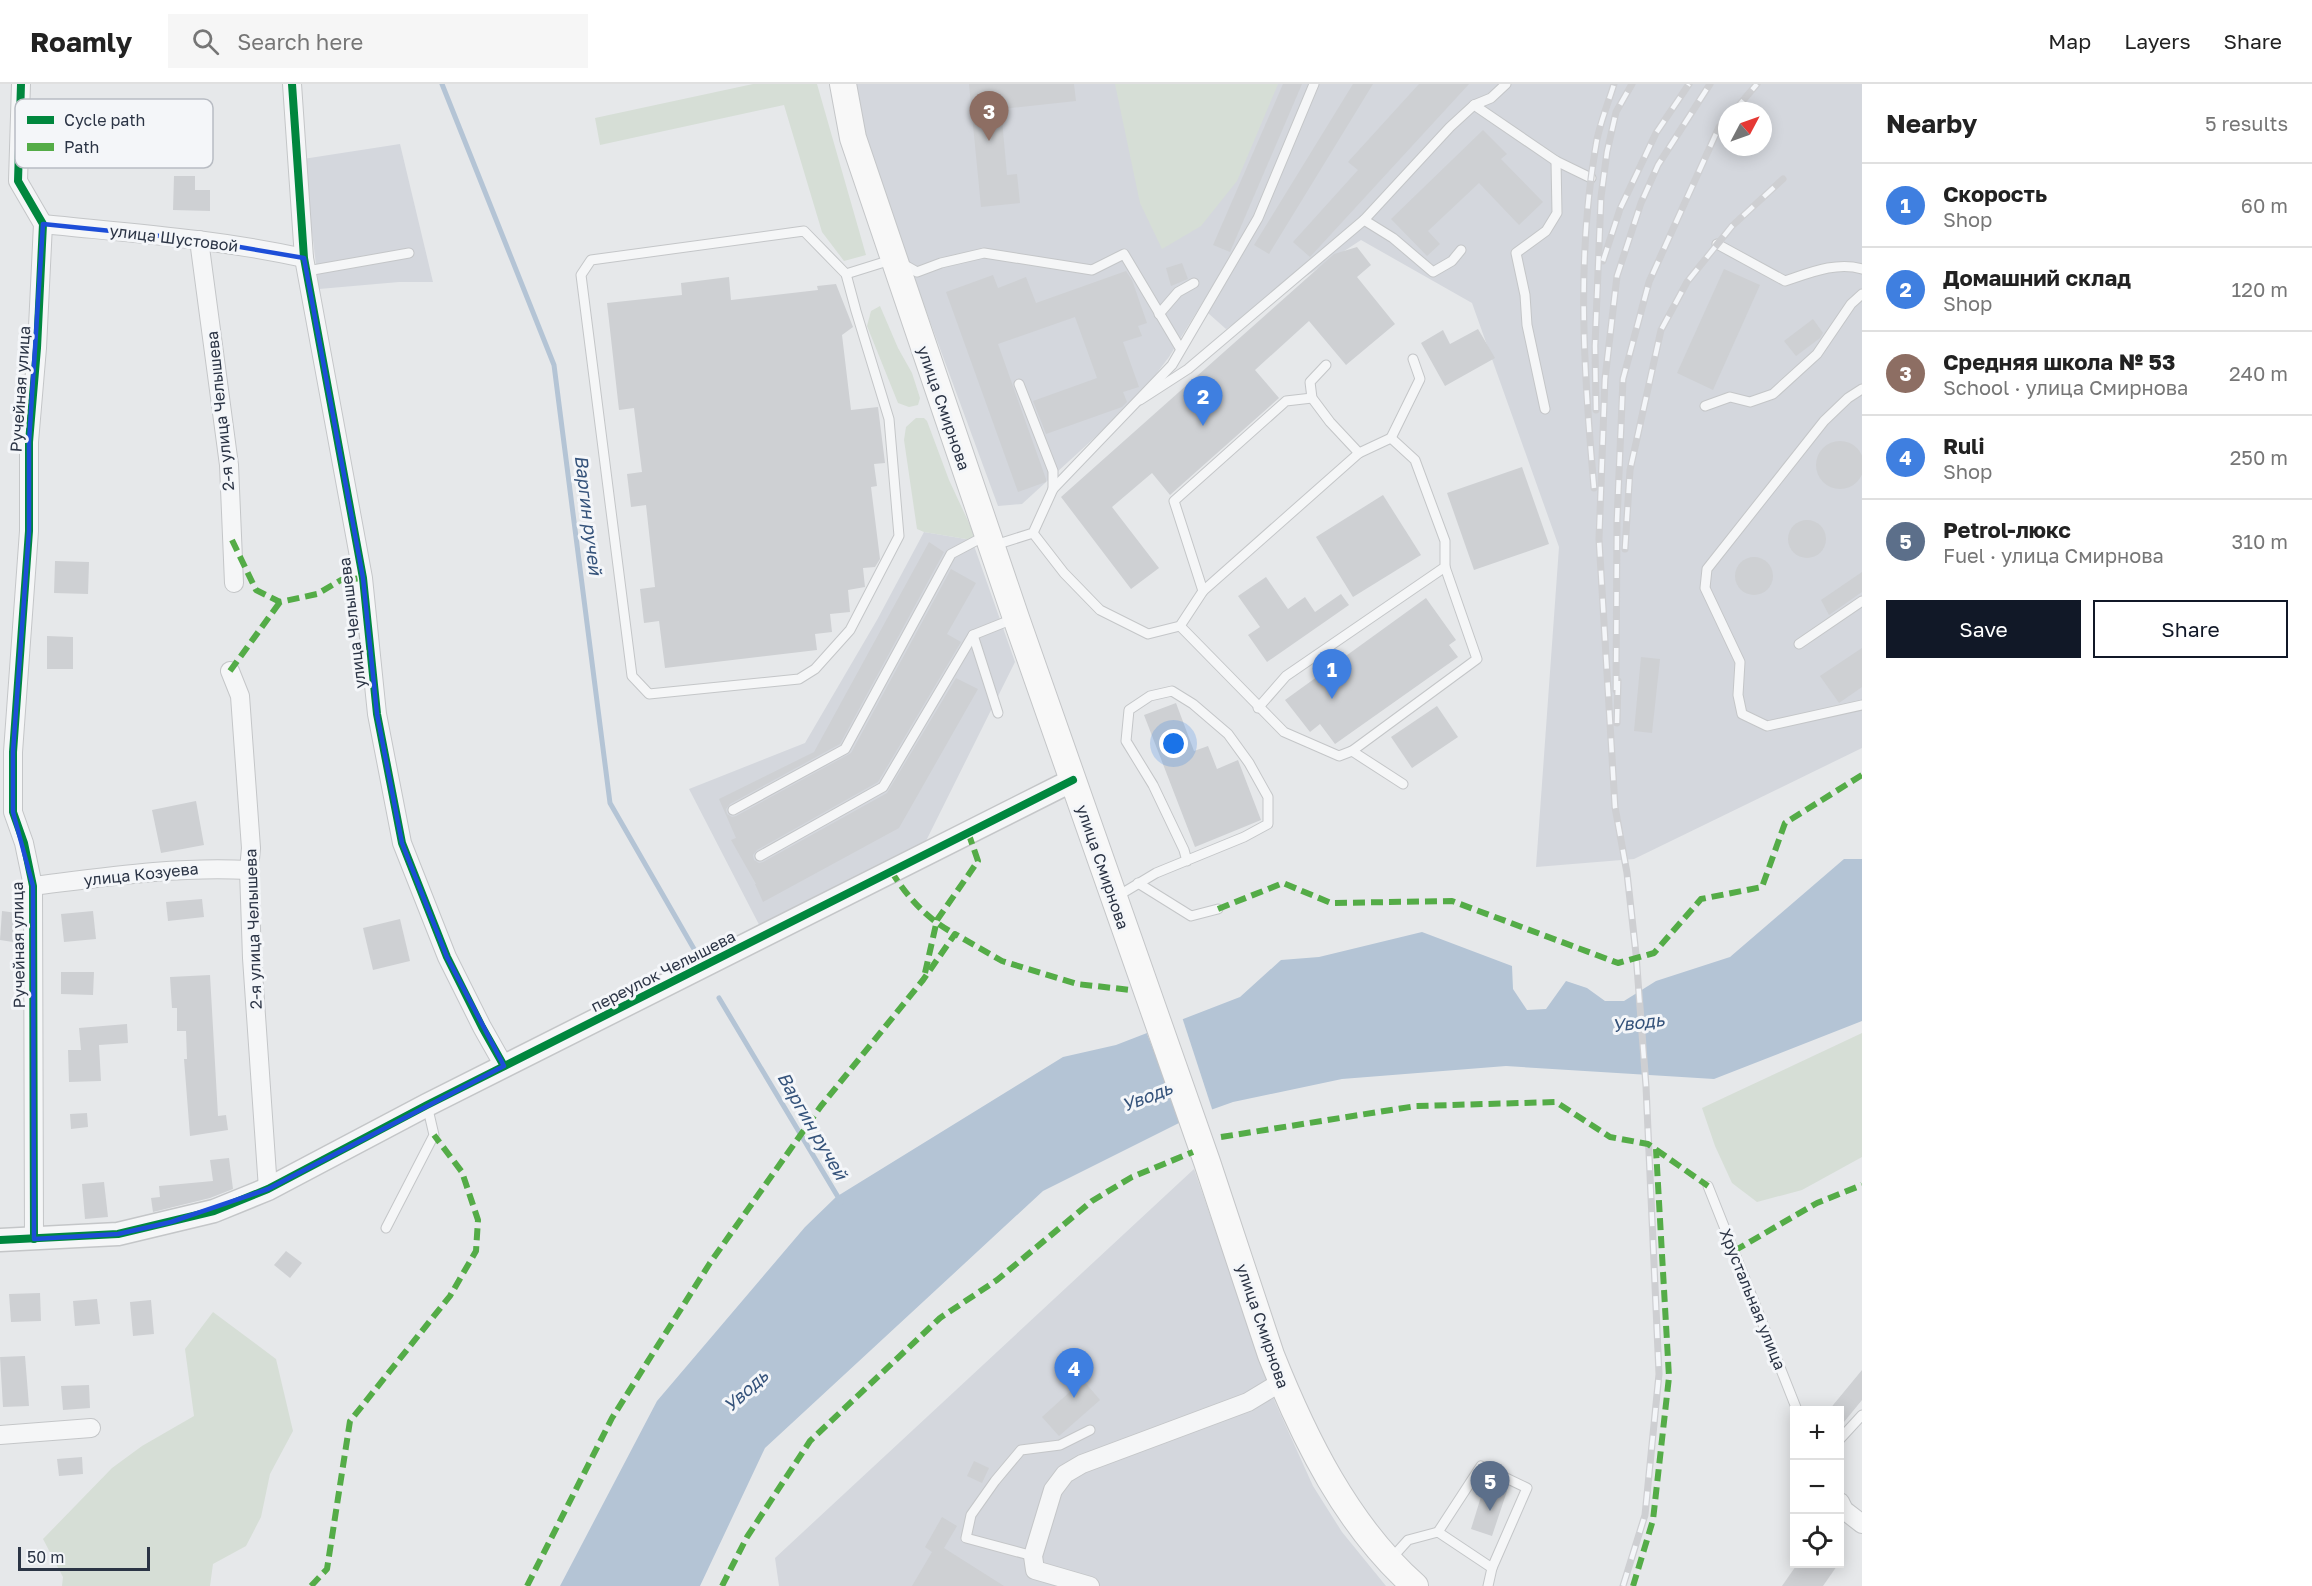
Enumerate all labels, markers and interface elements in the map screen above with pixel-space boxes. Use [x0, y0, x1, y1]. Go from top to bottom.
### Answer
search box [168, 14, 588, 68]
text: Roamly [30, 25, 132, 58]
icon: search [189, 25, 222, 58]
text: Search here [237, 28, 363, 55]
text: Map [2048, 28, 2091, 54]
text: Layers [2124, 28, 2191, 54]
text: Share [2224, 28, 2282, 54]
pin: 3 [970, 92, 1008, 141]
legend [15, 99, 213, 168]
north arrow [1718, 102, 1772, 156]
text: Nearby [1886, 108, 1977, 139]
text: Cycle path [64, 110, 145, 130]
text: 5 results [2205, 111, 2288, 135]
text: Path [64, 137, 99, 157]
text: Скорость [1943, 180, 2047, 207]
text: 1 [1900, 193, 1911, 217]
text: 60 m [2241, 193, 2288, 217]
text: Shop [1943, 207, 1992, 231]
street label: улица Шустовой [109, 220, 239, 256]
text: Домашний склад [1943, 264, 2131, 291]
text: 2 [1899, 277, 1912, 301]
text: 120 m [2232, 277, 2288, 301]
text: Shop [1943, 291, 1992, 315]
street label: Ручейная улица [6, 325, 34, 453]
street label: 2-я улица Челышева [202, 330, 238, 492]
street label: улица Смирнова [913, 343, 975, 473]
text: Средняя школа № 53 [1943, 348, 2175, 375]
text: 3 [1899, 361, 1912, 385]
text: 240 m [2229, 361, 2288, 385]
text: School · улица Смирнова [1943, 375, 2188, 399]
pin: 2 [1184, 376, 1222, 426]
text: Ruli [1943, 432, 1984, 459]
text: 4 [1899, 445, 1912, 469]
text: 250 m [2230, 445, 2288, 469]
water label: Варгин ручей [571, 454, 607, 577]
text: Shop [1943, 459, 1992, 483]
text: Petrol-люкс [1943, 516, 2071, 543]
text: 5 [1899, 529, 1912, 553]
text: 310 m [2232, 529, 2288, 553]
text: Fuel · улица Смирнова [1943, 543, 2164, 567]
street label: улица Челышева [334, 556, 370, 690]
button: Save [1886, 600, 2081, 658]
button: Share [2093, 600, 2288, 658]
pin: 1 [1312, 650, 1352, 699]
your location [1159, 729, 1188, 758]
street label: улица Смирнова [1072, 802, 1134, 932]
street label: 2-я улица Челышева [240, 848, 266, 1010]
street label: улица Козуева [83, 858, 199, 890]
street label: Ручейная улица [7, 882, 29, 1008]
street label: переулок Челышева [587, 926, 739, 1016]
water label: Уводь [1610, 1008, 1666, 1036]
water label: Варгин ручей [773, 1068, 853, 1184]
water label: Уводь [1118, 1076, 1176, 1116]
street label: Хрустальная улица [1716, 1225, 1790, 1373]
street label: улица Смирнова [1232, 1261, 1294, 1391]
pin: 4 [1054, 1348, 1094, 1398]
water label: Уводь [718, 1364, 773, 1416]
map controls [1790, 1406, 1844, 1568]
button: + [1790, 1406, 1844, 1460]
button: − [1790, 1460, 1844, 1514]
pin: 5 [1470, 1462, 1510, 1511]
button: locate [1790, 1514, 1844, 1568]
scale bar [18, 1544, 150, 1572]
text: 50 m [27, 1547, 64, 1567]

